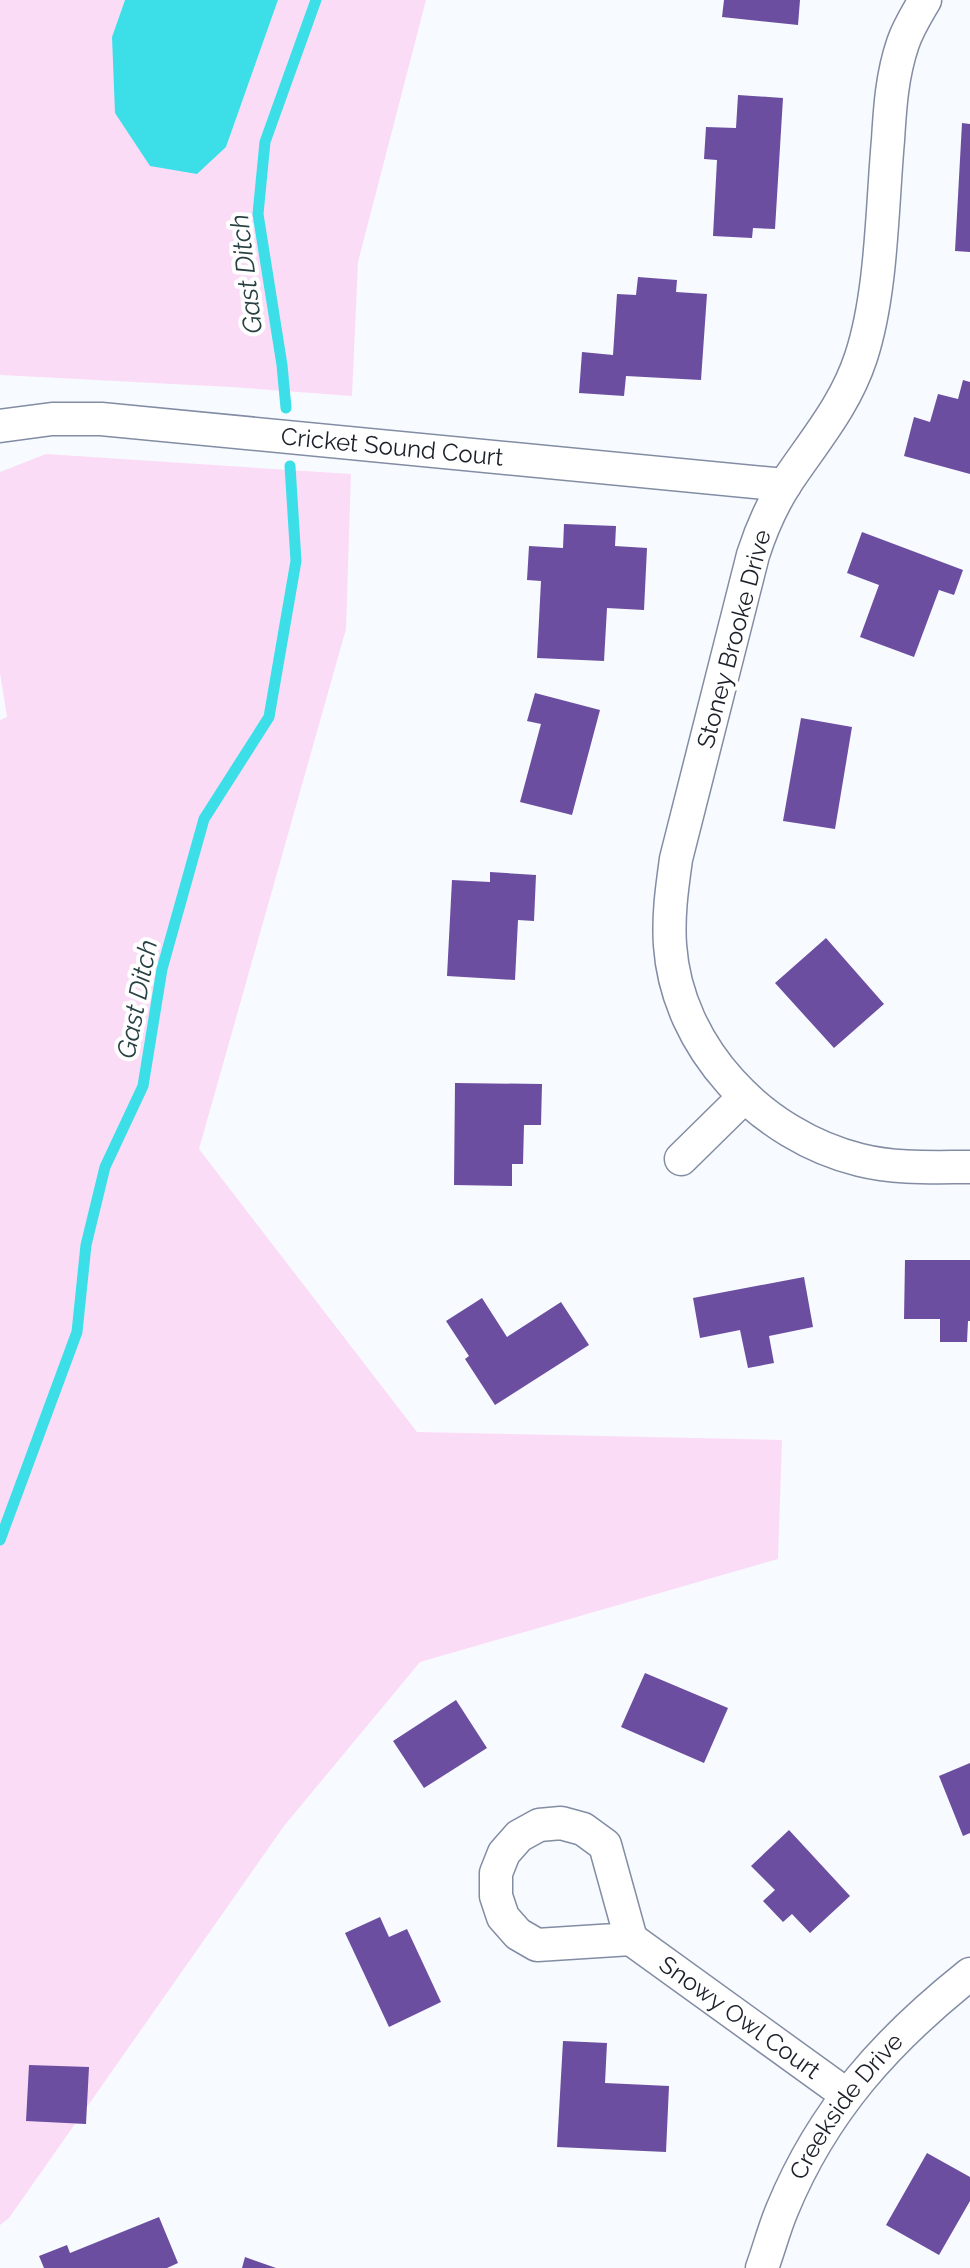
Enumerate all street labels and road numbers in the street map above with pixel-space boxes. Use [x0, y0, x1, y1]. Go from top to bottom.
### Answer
street label: Cricket Sound Court [280, 421, 505, 472]
street label: Stoney Brooke Drive [690, 527, 777, 751]
street label: Snowy Owl Court [654, 1949, 826, 2085]
street label: Creekside Drive [783, 2027, 909, 2184]

